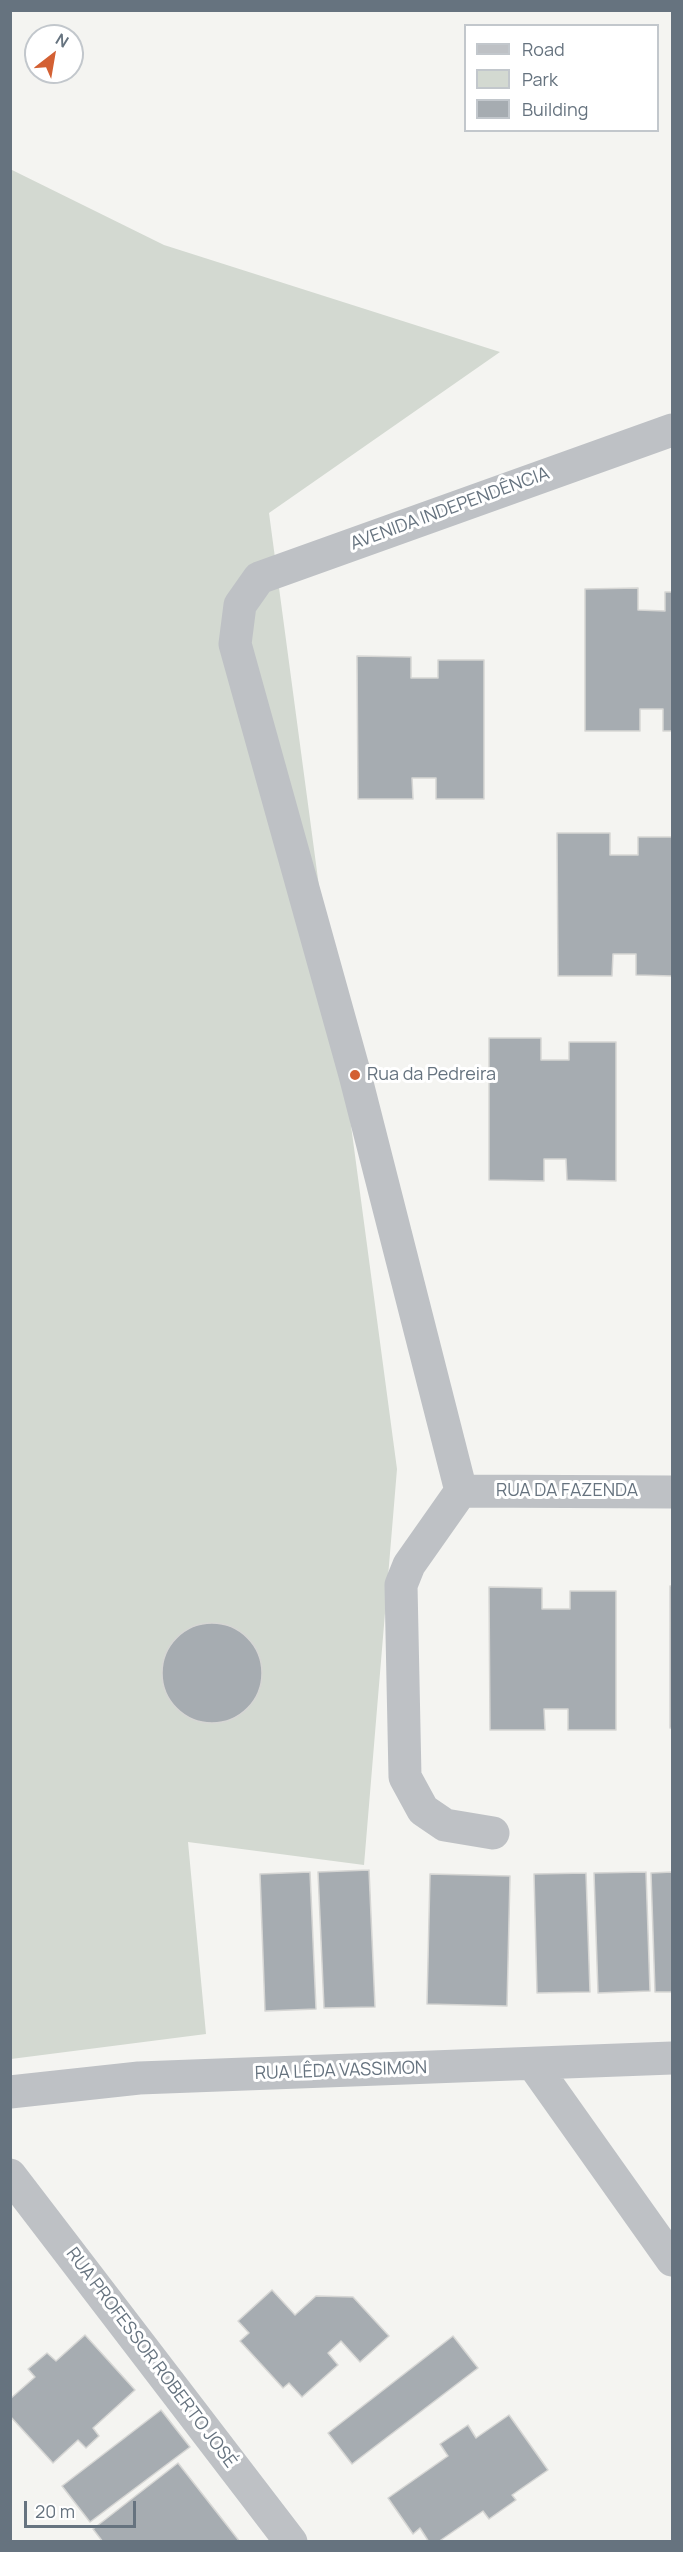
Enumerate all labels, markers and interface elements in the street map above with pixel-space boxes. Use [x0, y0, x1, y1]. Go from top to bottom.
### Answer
north arrow [24, 24, 84, 84]
legend [464, 24, 659, 132]
text: N [52, 28, 73, 53]
text: Road [522, 37, 565, 61]
text: Park [522, 67, 558, 91]
text: Building [522, 97, 588, 121]
street label: AVENIDA INDEPENDÊNCIA [348, 463, 552, 555]
place label: Rua da Pedreira [367, 1064, 496, 1086]
marker: Rua da Pedreira [348, 1068, 362, 1082]
street label: RUA DA FAZENDA [496, 1480, 638, 1502]
street label: RUA LÊDA VASSIMON [254, 2057, 428, 2085]
street label: RUA PROFESSOR ROBERTO JOSÉ [61, 2244, 241, 2472]
scale bar [27, 2489, 140, 2527]
text: 20 m [35, 2499, 75, 2523]

